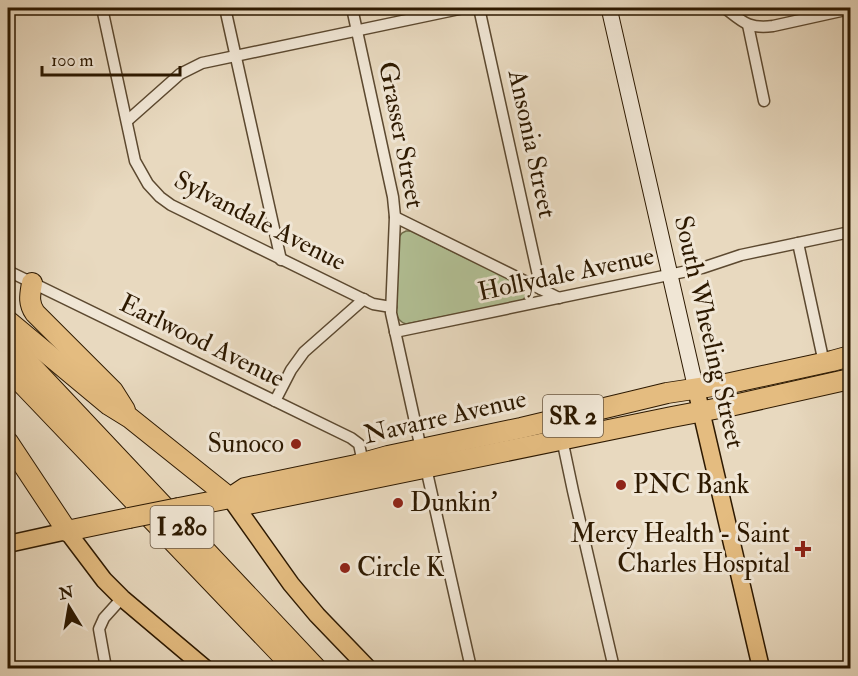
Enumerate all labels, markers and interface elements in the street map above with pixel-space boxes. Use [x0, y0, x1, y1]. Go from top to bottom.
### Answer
scale bar [42, 39, 180, 77]
text: 100 m [51, 49, 94, 72]
street label: Grasser Street [371, 59, 431, 211]
street label: Ansonia Street [500, 66, 563, 221]
street label: Sylvandale Avenue [169, 164, 352, 278]
street label: South Wheeling Street [667, 212, 751, 452]
street label: Hollydale Avenue [475, 240, 657, 308]
street label: Earlwood Avenue [114, 287, 290, 395]
street label: Navarre Avenue [361, 383, 529, 451]
road number: SR 2 [543, 395, 603, 437]
place label: Sunoco [207, 428, 284, 460]
marker: Sunoco [289, 437, 303, 451]
place label: PNC Bank [633, 469, 750, 501]
marker: PNC Bank [614, 478, 628, 492]
place label: Dunkin' [410, 487, 498, 519]
marker: Dunkin' [391, 496, 405, 510]
road number: I 280 [150, 506, 213, 548]
place label: Mercy Health - Saint Charles Hospital [571, 518, 790, 581]
marker: Mercy Health - Saint Charles Hospital [794, 540, 812, 558]
place label: Circle K [357, 552, 445, 584]
marker: Circle K [338, 561, 352, 575]
north arrow [39, 577, 99, 637]
text: N [56, 582, 76, 605]

